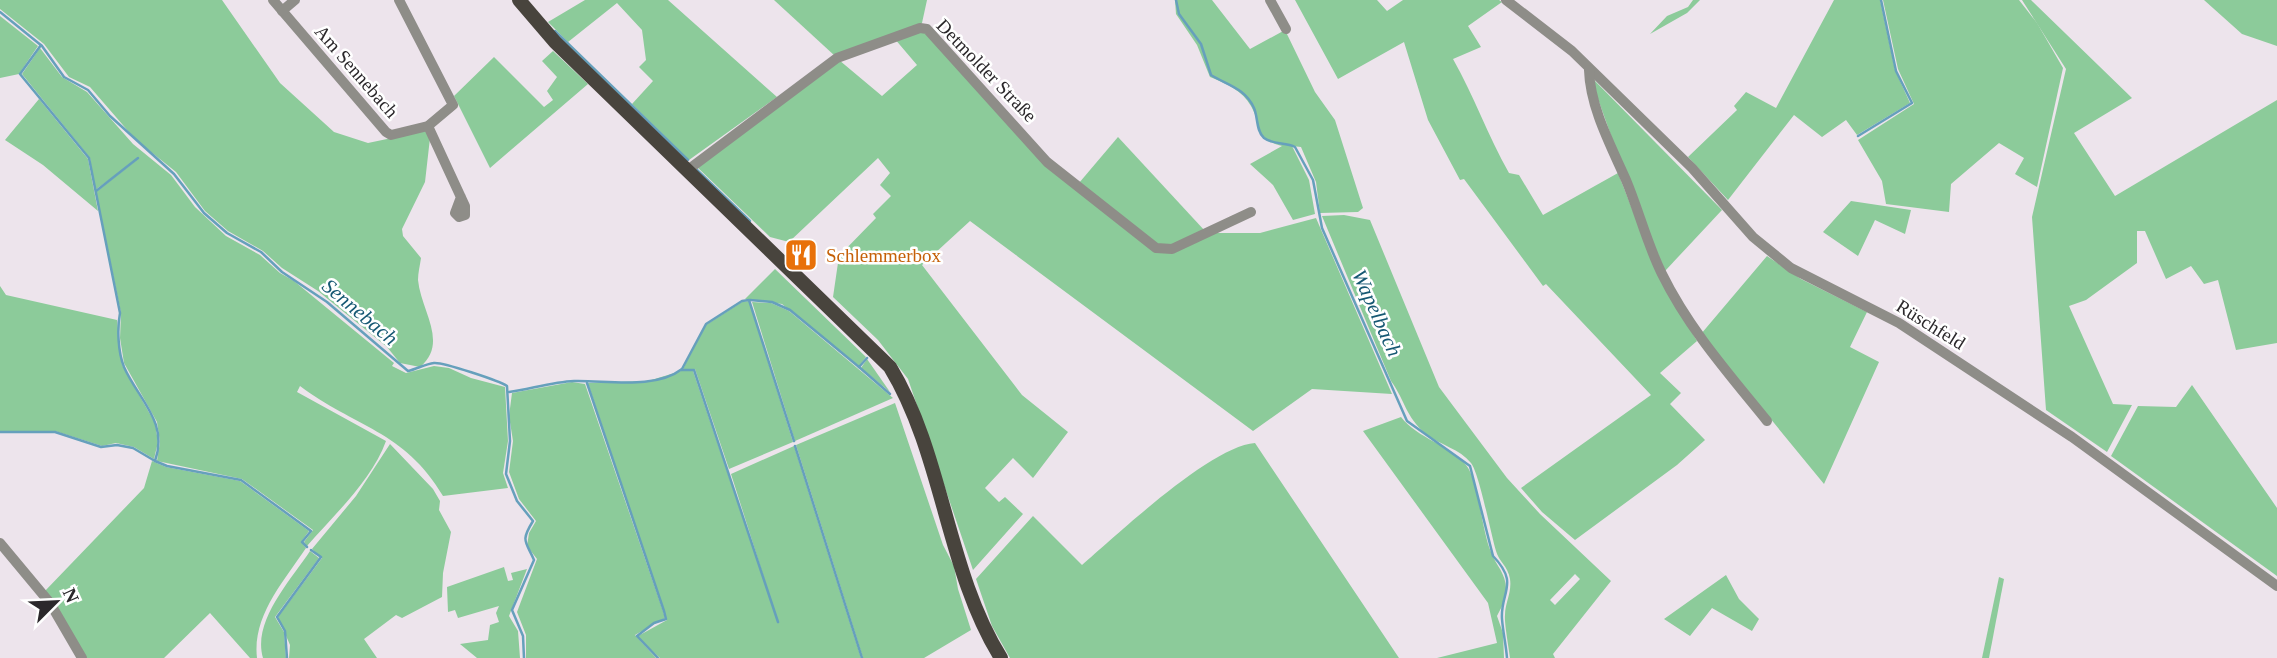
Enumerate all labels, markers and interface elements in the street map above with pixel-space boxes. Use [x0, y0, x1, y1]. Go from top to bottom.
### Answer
street label: Detmolder Straße [932, 15, 1041, 126]
street label: Am Sennebach [311, 21, 403, 122]
restaurant icon: Schlemmerbox [782, 236, 820, 274]
place label: Schlemmerbox [826, 245, 942, 266]
water label: Wapelbach [1347, 266, 1407, 360]
water label: Sennebach [317, 274, 403, 350]
street label: Rüschfeld [1893, 295, 1969, 354]
north arrow [21, 567, 91, 637]
text: N [59, 585, 84, 606]

